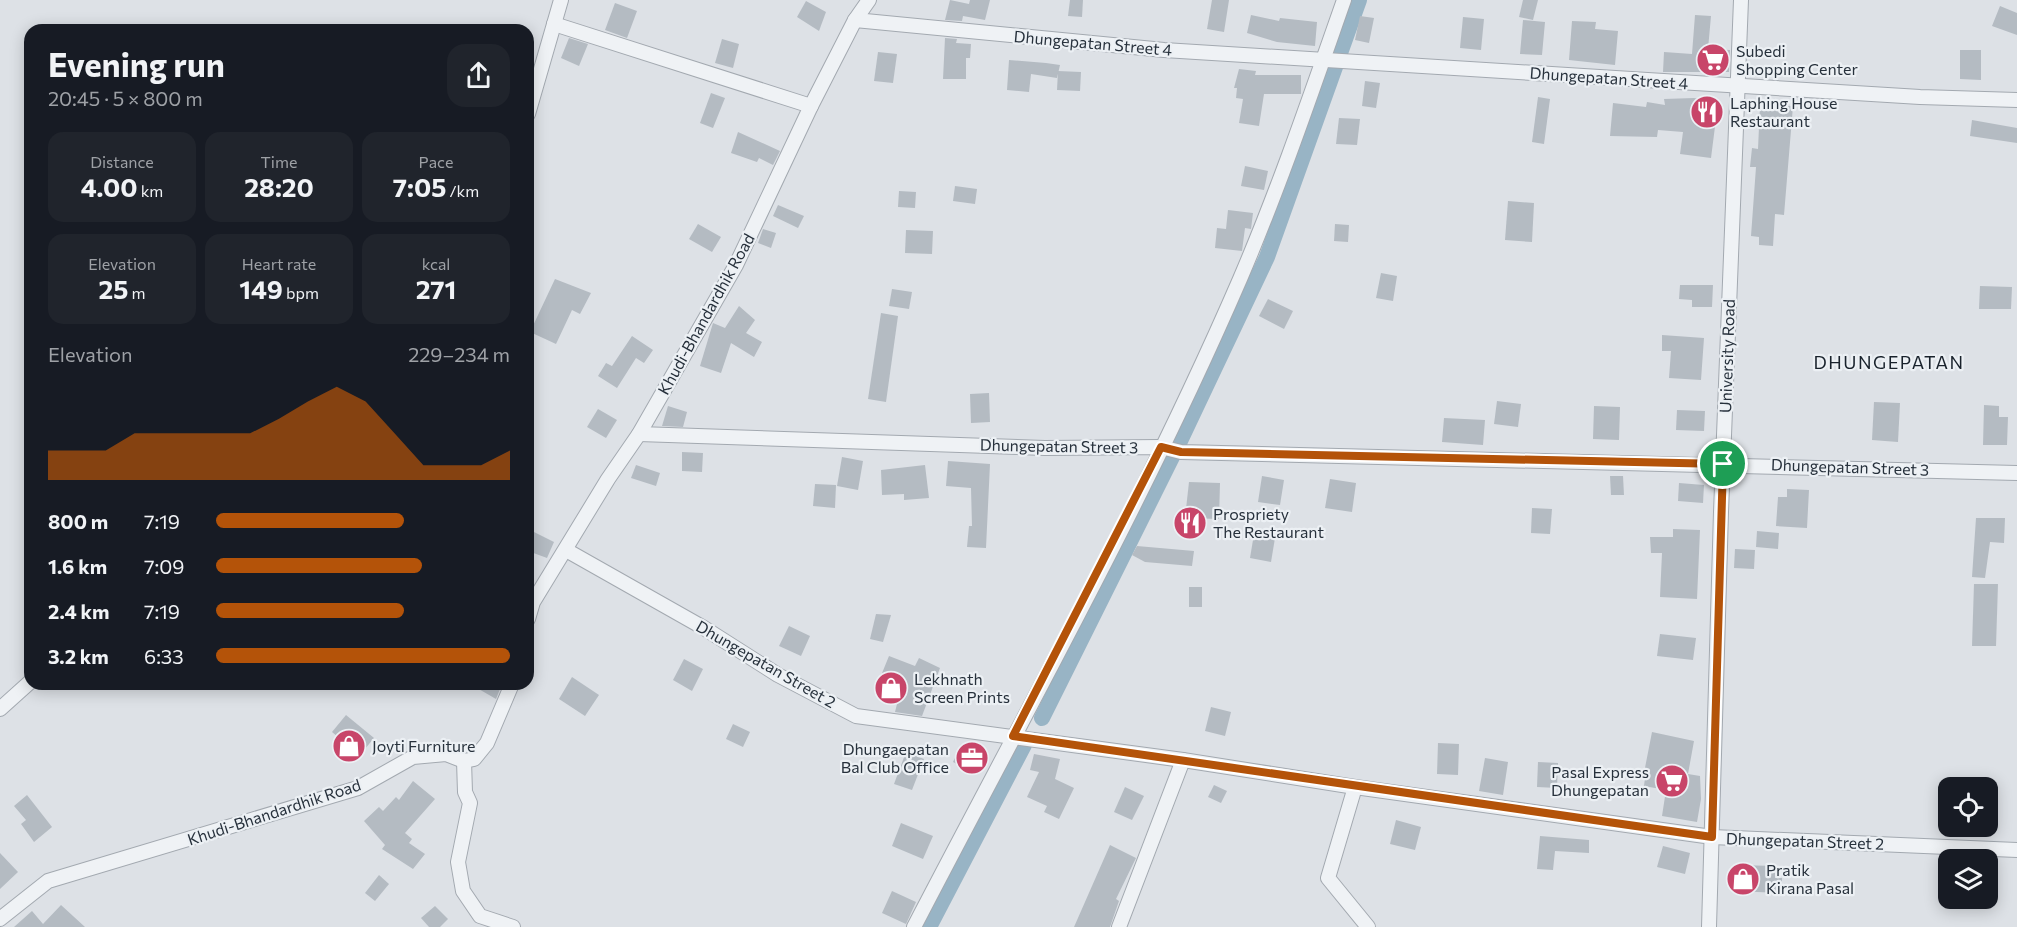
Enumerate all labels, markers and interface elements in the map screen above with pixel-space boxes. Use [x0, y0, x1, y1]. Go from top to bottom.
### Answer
street label: Dhungepatan Street 4 [1013, 26, 1173, 59]
place label: Subedi Shopping Center [1736, 41, 1859, 78]
supermarket icon: Subedi Shopping Center [1695, 42, 1731, 78]
text: Evening run [48, 43, 225, 84]
button: share [447, 44, 510, 107]
street label: Dhungepatan Street 4 [1529, 62, 1689, 93]
text: 20:45 · 5 × 800 m [48, 86, 203, 110]
place label: Laphing House Restaurant [1730, 93, 1837, 130]
restaurant icon: Laphing House Restaurant [1689, 94, 1725, 130]
text: Distance [90, 152, 154, 171]
text: Time [261, 152, 297, 171]
text: Pace [419, 152, 453, 171]
text: 4.00 [81, 171, 138, 202]
text: 28:20 [244, 171, 314, 202]
text: 7:05 [393, 171, 446, 202]
text: km [138, 181, 163, 200]
text: /km [446, 181, 479, 200]
street label: Khudi-Bhandardhik Road [653, 230, 758, 398]
text: Elevation [88, 254, 156, 273]
text: Heart rate [242, 254, 316, 273]
text: kcal [422, 254, 450, 273]
text: 25 [99, 273, 128, 304]
text: 149 [239, 273, 283, 304]
text: 271 [416, 273, 456, 304]
text: m [128, 283, 145, 302]
text: bpm [283, 283, 319, 302]
street label: University Road [1715, 299, 1738, 413]
text: Elevation [48, 342, 133, 366]
text: 229–234 m [408, 342, 510, 366]
district label: DHUNGEPATAN [1813, 351, 1965, 373]
street label: Dhungepatan Street 3 [980, 435, 1138, 456]
pin [1697, 438, 1748, 489]
icon: arrive [1706, 447, 1739, 480]
street label: Dhungepatan Street 3 [1771, 454, 1930, 479]
place label: Prospriety The Restaurant [1213, 504, 1324, 541]
restaurant icon: Prospriety The Restaurant [1172, 505, 1208, 541]
text: 800 m [48, 509, 108, 533]
text: 7:19 [144, 509, 180, 533]
text: 1.6 km [48, 554, 107, 578]
text: 7:09 [144, 554, 184, 578]
text: 2.4 km [48, 599, 110, 623]
text: 7:19 [144, 599, 180, 623]
street label: Dhungepatan Street 2 [693, 616, 840, 711]
text: 3.2 km [48, 644, 109, 668]
text: 6:33 [144, 644, 184, 668]
place label: Lekhnath Screen Prints [914, 669, 1010, 706]
shop icon: Lekhnath Screen Prints [873, 670, 909, 706]
shop icon: Joyti Furniture [331, 728, 367, 764]
place label: Joyti Furniture [372, 736, 476, 755]
place label: Dhungaepatan Bal Club Office [841, 739, 949, 776]
office icon: Dhungaepatan Bal Club Office [954, 740, 990, 776]
place label: Pasal Express Dhungepatan [1551, 762, 1649, 799]
supermarket icon: Pasal Express Dhungepatan [1654, 763, 1690, 799]
street label: Khudi-Bhandardhik Road [185, 774, 363, 849]
map controls [1938, 777, 1998, 909]
button: locate [1938, 777, 1998, 837]
street label: Dhungepatan Street 2 [1726, 828, 1885, 853]
button: layers [1938, 849, 1998, 909]
place label: Pratik Kirana Pasal [1766, 860, 1854, 897]
shop icon: Pratik Kirana Pasal [1725, 861, 1761, 897]

